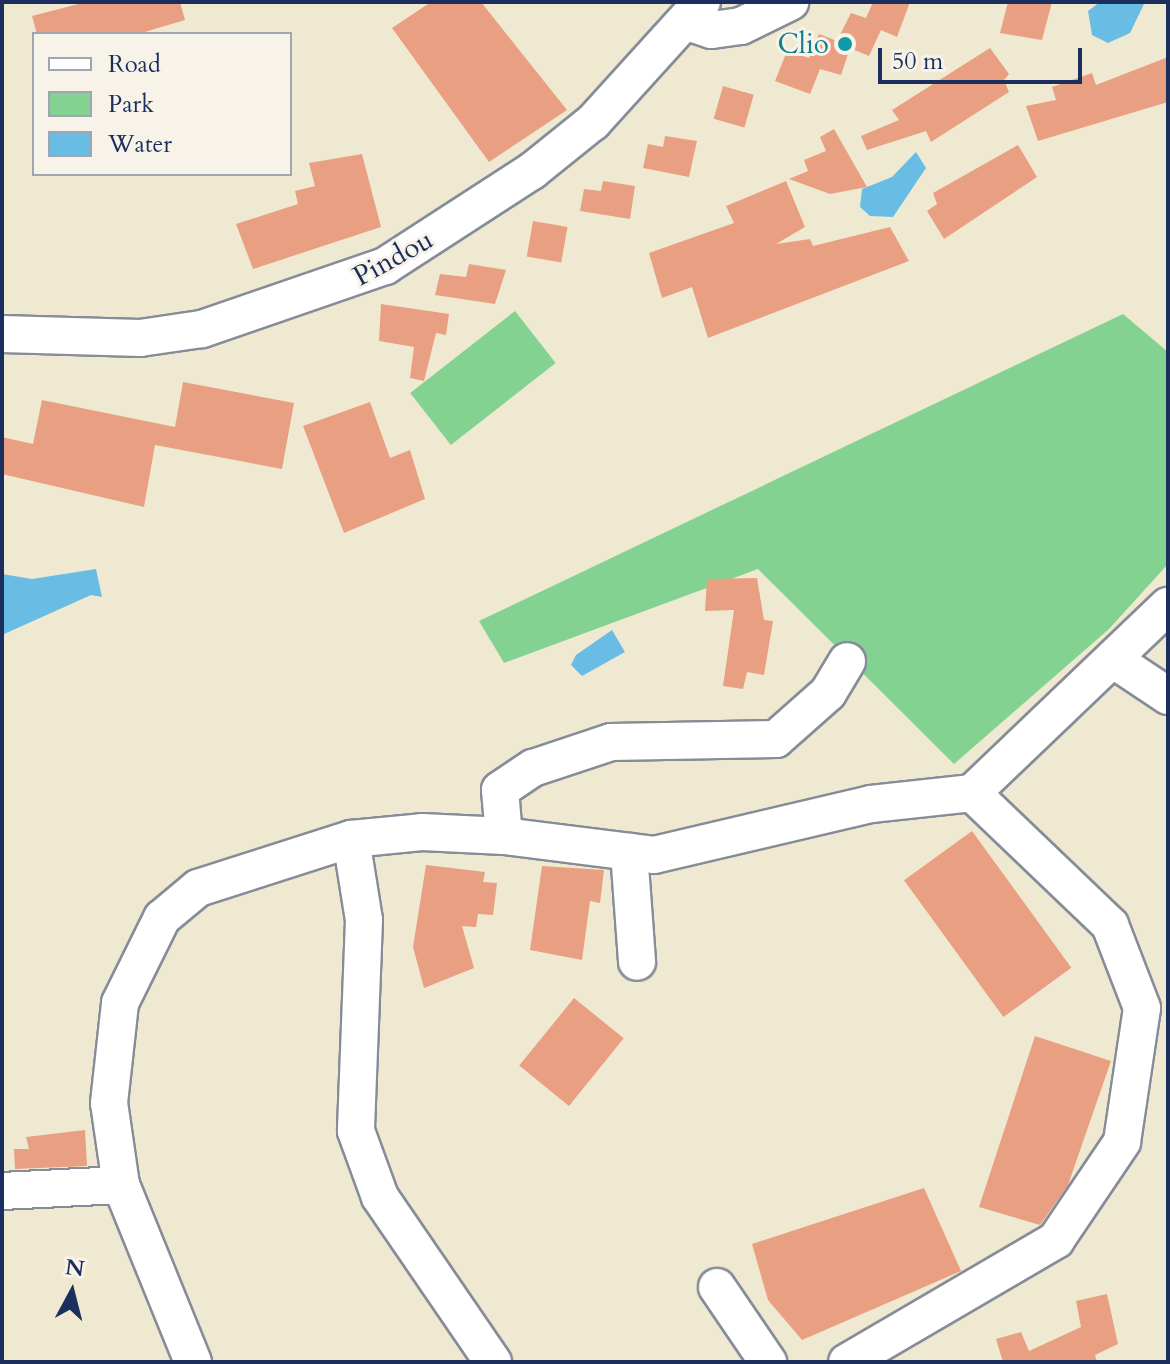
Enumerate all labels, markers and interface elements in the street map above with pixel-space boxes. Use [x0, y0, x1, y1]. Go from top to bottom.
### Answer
place label: Clio [777, 27, 829, 61]
legend [32, 32, 292, 176]
scale bar [882, 32, 1086, 82]
marker: Clio [836, 35, 854, 53]
text: 50 m [892, 45, 943, 78]
text: Road [108, 48, 161, 81]
text: Park [108, 88, 154, 121]
text: Water [108, 128, 172, 161]
street label: Pindou [347, 223, 439, 293]
north arrow [32, 1252, 112, 1332]
text: N [64, 1252, 86, 1284]

